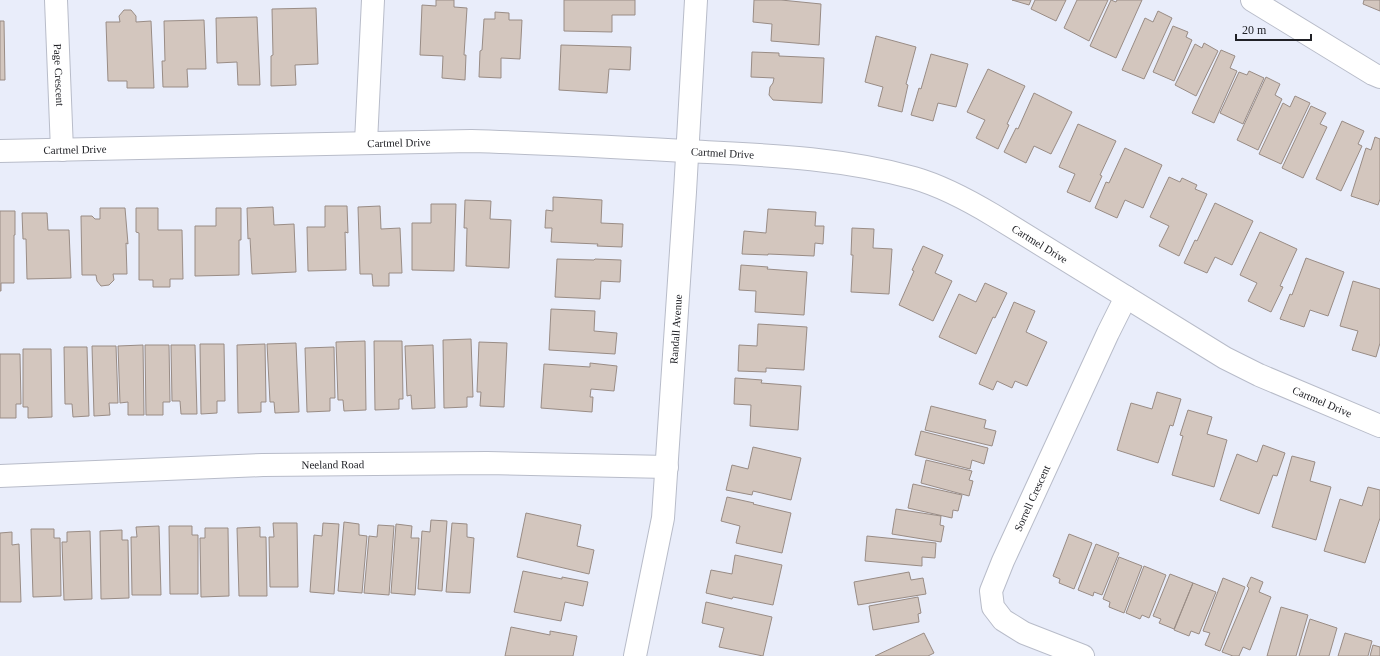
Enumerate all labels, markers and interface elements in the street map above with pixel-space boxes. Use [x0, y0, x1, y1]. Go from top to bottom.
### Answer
scale bar [1236, 16, 1311, 42]
text: 20 m [1242, 23, 1267, 37]
street label: Page Crescent [52, 43, 66, 106]
street label: Cartmel Drive [367, 136, 431, 149]
street label: Cartmel Drive [43, 143, 107, 156]
street label: Cartmel Drive [691, 145, 755, 161]
street label: Cartmel Drive [1010, 222, 1070, 266]
street label: Randall Avenue [667, 294, 684, 364]
street label: Cartmel Drive [1291, 384, 1354, 419]
street label: Neeland Road [301, 458, 365, 471]
street label: Sorrell Crescent [1012, 463, 1052, 533]

